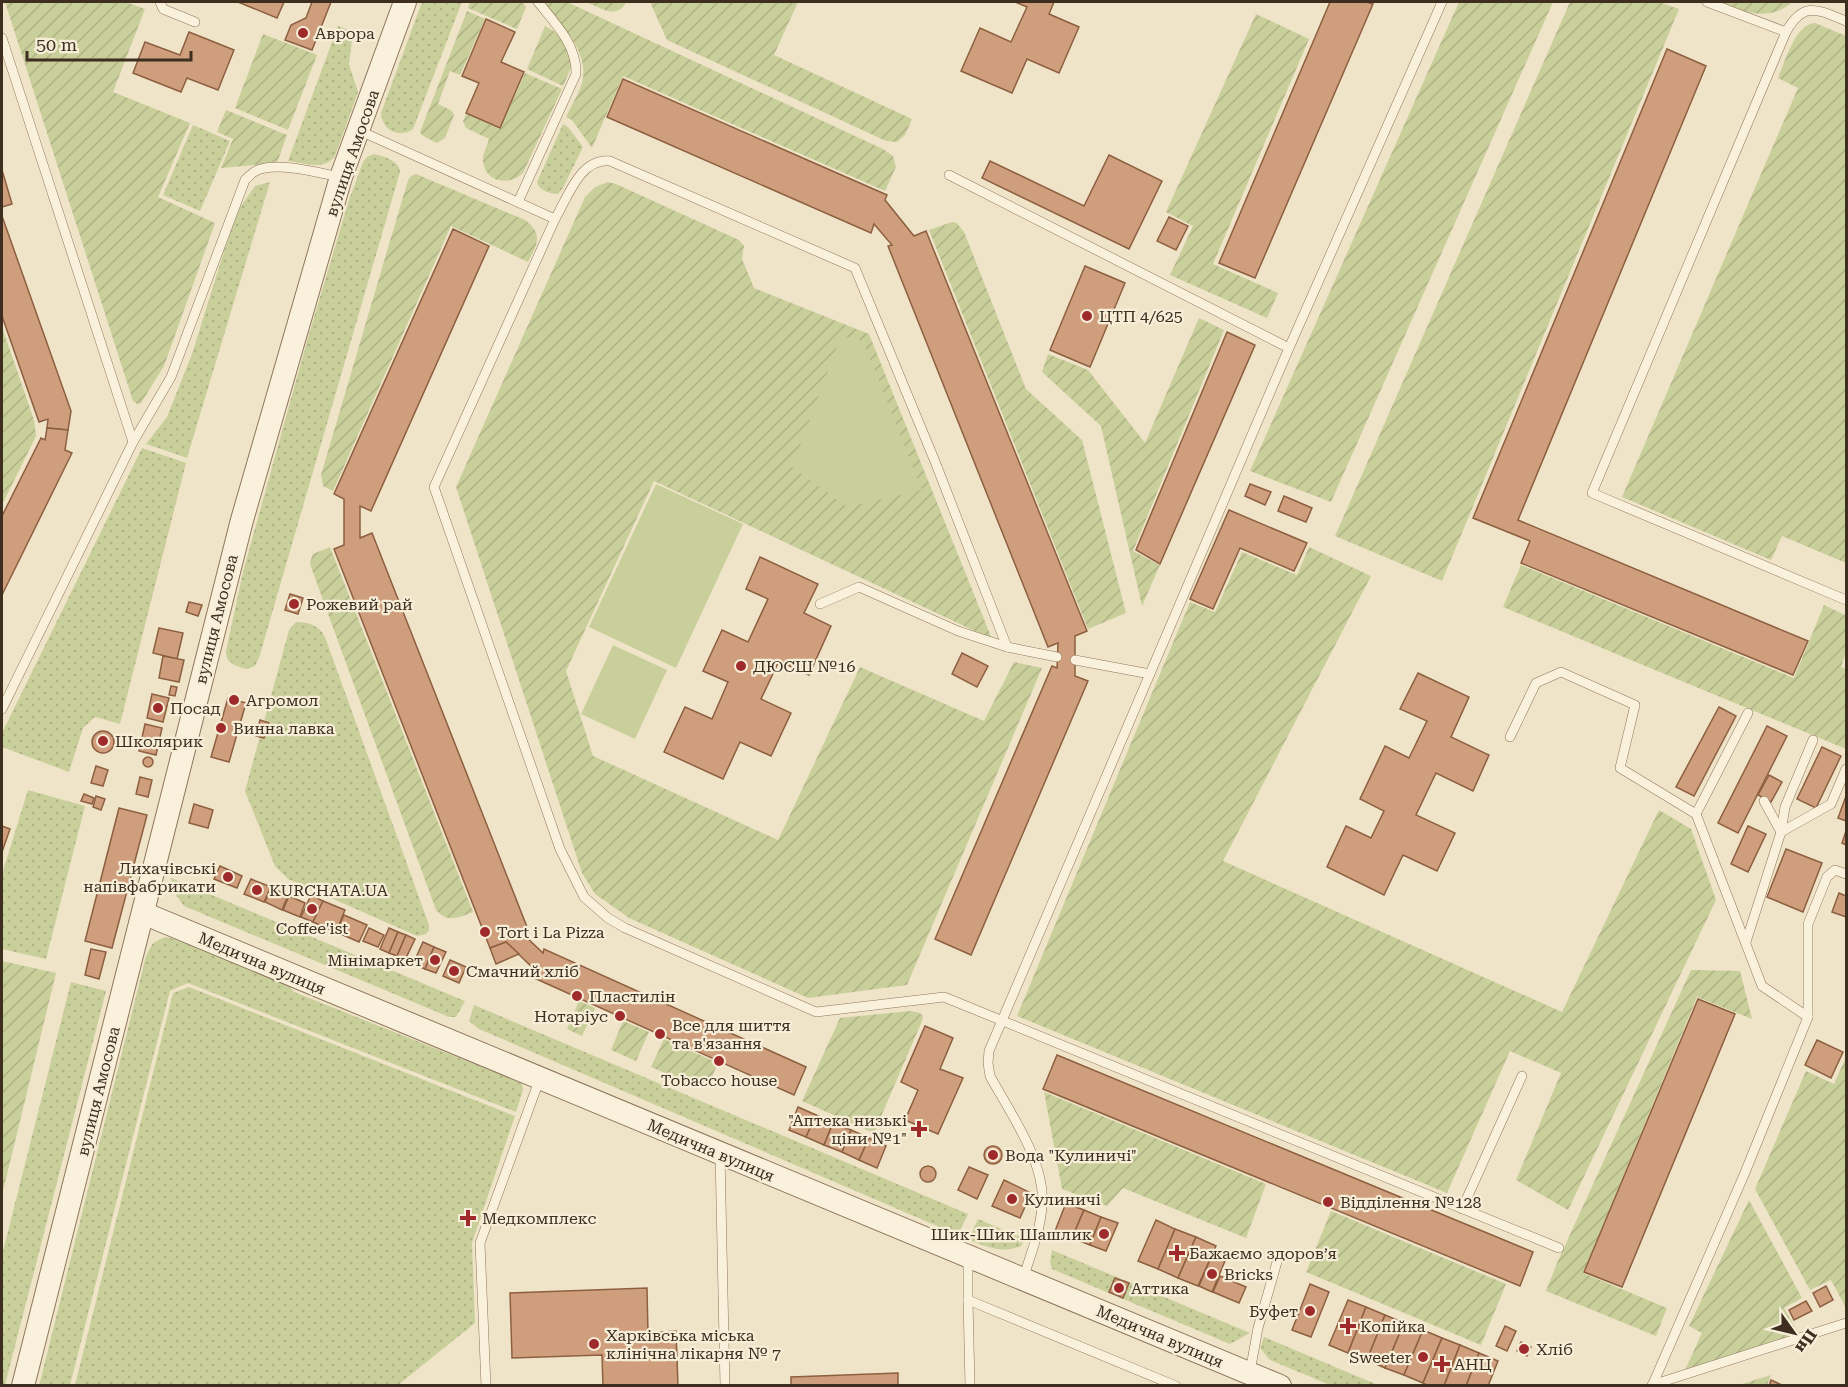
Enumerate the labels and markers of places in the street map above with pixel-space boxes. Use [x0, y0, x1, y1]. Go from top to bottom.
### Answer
place label: Аврора [315, 24, 375, 43]
marker: Аврора [296, 26, 310, 40]
place label: ЦТП 4/625 [1099, 307, 1183, 326]
marker: ЦТП 4/625 [1080, 309, 1094, 323]
place label: Рожевий рай [306, 595, 413, 614]
marker: Рожевий рай [287, 597, 301, 611]
place label: ДЮСШ №16 [753, 657, 855, 676]
marker: ДЮСШ №16 [734, 659, 748, 673]
place label: Агромол [246, 691, 319, 710]
marker: Агромол [227, 693, 241, 707]
place label: Посад [170, 699, 221, 718]
marker: Посад [151, 701, 165, 715]
place label: Винна лавка [233, 719, 335, 738]
marker: Винна лавка [214, 721, 228, 735]
place label: Школярик [115, 732, 203, 751]
marker: Школярик [96, 734, 110, 748]
place label: Лихачівські напівфабрикати [83, 859, 216, 896]
marker: Лихачівські напівфабрикати [221, 870, 235, 884]
place label: KURCHATA.UA [269, 881, 389, 900]
marker: KURCHATA.UA [250, 883, 264, 897]
marker: Coffee'ist [305, 902, 319, 916]
place label: Coffee'ist [276, 919, 348, 938]
place label: Tort i La Pizza [497, 923, 605, 942]
marker: Tort i La Pizza [478, 925, 492, 939]
place label: Мінімаркет [327, 951, 423, 970]
marker: Мінімаркет [428, 953, 442, 967]
place label: Смачний хліб [466, 962, 579, 981]
marker: Смачний хліб [447, 964, 461, 978]
place label: Пластилін [589, 987, 675, 1006]
marker: Пластилін [570, 989, 584, 1003]
place label: Нотаріус [534, 1007, 608, 1026]
marker: Нотаріус [613, 1009, 627, 1023]
place label: Все для шиття та в'язання [672, 1016, 791, 1053]
marker: Все для шиття та в'язання [653, 1027, 667, 1041]
marker: Tobacco house [712, 1054, 726, 1068]
place label: Tobacco house [661, 1071, 777, 1090]
place label: "Аптека низькі ціни №1" [788, 1111, 907, 1148]
marker: "Аптека низькі ціни №1" [912, 1122, 926, 1136]
place label: Вода "Кулиничі" [1005, 1146, 1137, 1165]
marker: Вода "Кулиничі" [986, 1148, 1000, 1162]
place label: Кулиничі [1024, 1190, 1101, 1209]
marker: Кулиничі [1005, 1192, 1019, 1206]
place label: Відділення №128 [1340, 1193, 1482, 1212]
marker: Відділення №128 [1321, 1195, 1335, 1209]
marker: Медкомплекс [459, 1209, 477, 1227]
place label: Медкомплекс [482, 1209, 596, 1228]
place label: Шик-Шик Шашлик [931, 1225, 1092, 1244]
marker: Шик-Шик Шашлик [1097, 1227, 1111, 1241]
place label: Бажаємо здоровʼя [1189, 1244, 1337, 1263]
marker: Бажаємо здоровʼя [1170, 1246, 1184, 1260]
place label: Bricks [1224, 1265, 1273, 1284]
marker: Bricks [1205, 1267, 1219, 1281]
place label: Аттика [1131, 1279, 1189, 1298]
marker: Аттика [1112, 1281, 1126, 1295]
place label: Буфет [1249, 1302, 1298, 1321]
marker: Буфет [1303, 1304, 1317, 1318]
place label: Копійка [1360, 1317, 1426, 1336]
marker: Копійка [1341, 1319, 1355, 1333]
place label: Харківська міська клінічна лікарня № 7 [606, 1326, 781, 1363]
marker: Харківська міська клінічна лікарня № 7 [587, 1337, 601, 1351]
place label: Хліб [1536, 1340, 1573, 1359]
marker: Хліб [1517, 1342, 1531, 1356]
place label: Sweeter [1349, 1348, 1411, 1367]
marker: Sweeter [1416, 1350, 1430, 1364]
place label: АНЦ [1454, 1355, 1492, 1374]
marker: АНЦ [1435, 1357, 1449, 1371]

